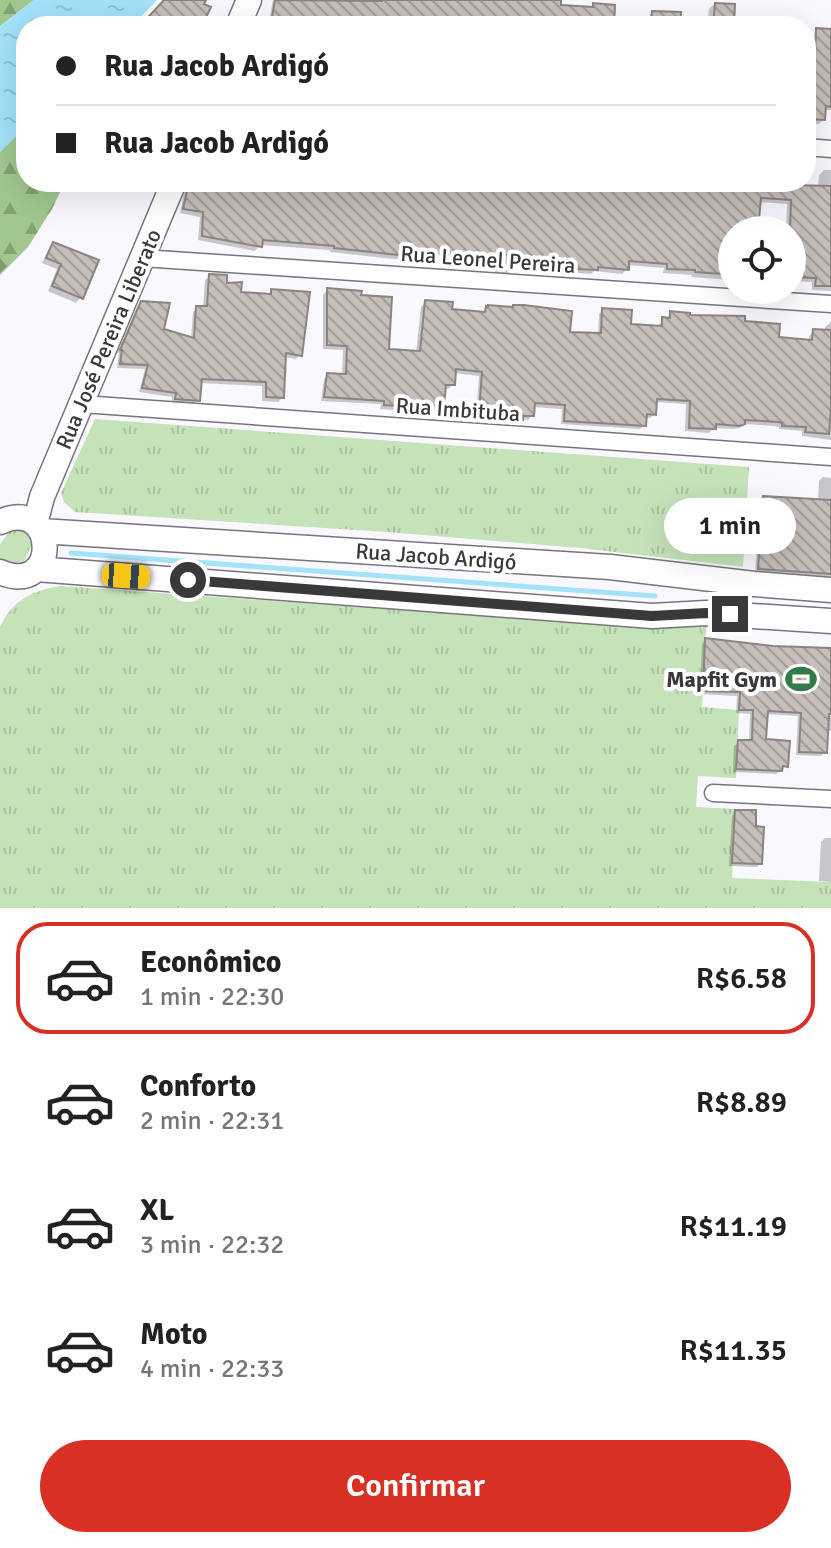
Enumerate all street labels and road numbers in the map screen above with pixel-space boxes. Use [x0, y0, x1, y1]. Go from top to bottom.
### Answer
street label: Rua José Pereira Liberato [50, 225, 167, 453]
street label: Rua Leonel Pereira [400, 240, 576, 279]
street label: Rua Imbituba [395, 392, 521, 427]
street label: Rua Jacob Ardigó [355, 537, 517, 576]

